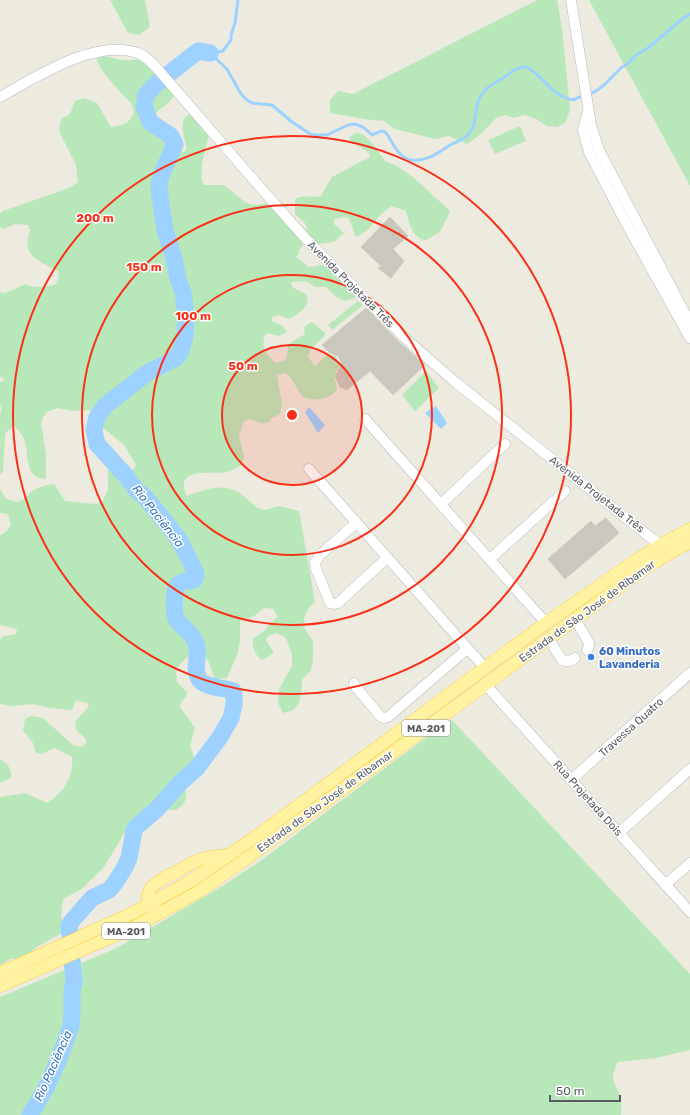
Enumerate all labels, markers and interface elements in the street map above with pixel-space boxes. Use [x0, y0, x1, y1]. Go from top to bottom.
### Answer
text: 200 m [76, 211, 114, 225]
street label: Avenida Projetada Três [305, 238, 397, 331]
text: 150 m [126, 260, 162, 274]
text: 100 m [175, 309, 211, 323]
text: 50 m [228, 359, 258, 373]
centre of rings [285, 408, 299, 422]
street label: Avenida Projetada Três [547, 453, 647, 536]
water label: Rio Paciência [129, 482, 187, 550]
street label: Estrada de São José de Ribamar [517, 557, 659, 665]
place label: 60 Minutos Lavanderia [599, 645, 660, 671]
marker: 60 Minutos Lavanderia [586, 652, 596, 662]
street label: Travessa Quatro [596, 695, 666, 760]
road number: MA-201 [402, 720, 450, 736]
street label: Estrada de São José de Ribamar [255, 747, 397, 855]
street label: Rua Projetada Dois [550, 758, 625, 839]
road number: MA-201 [102, 923, 150, 939]
water label: Rio Paciência [31, 1029, 75, 1103]
scale bar [550, 1077, 620, 1103]
text: 50 m [556, 1084, 584, 1098]

